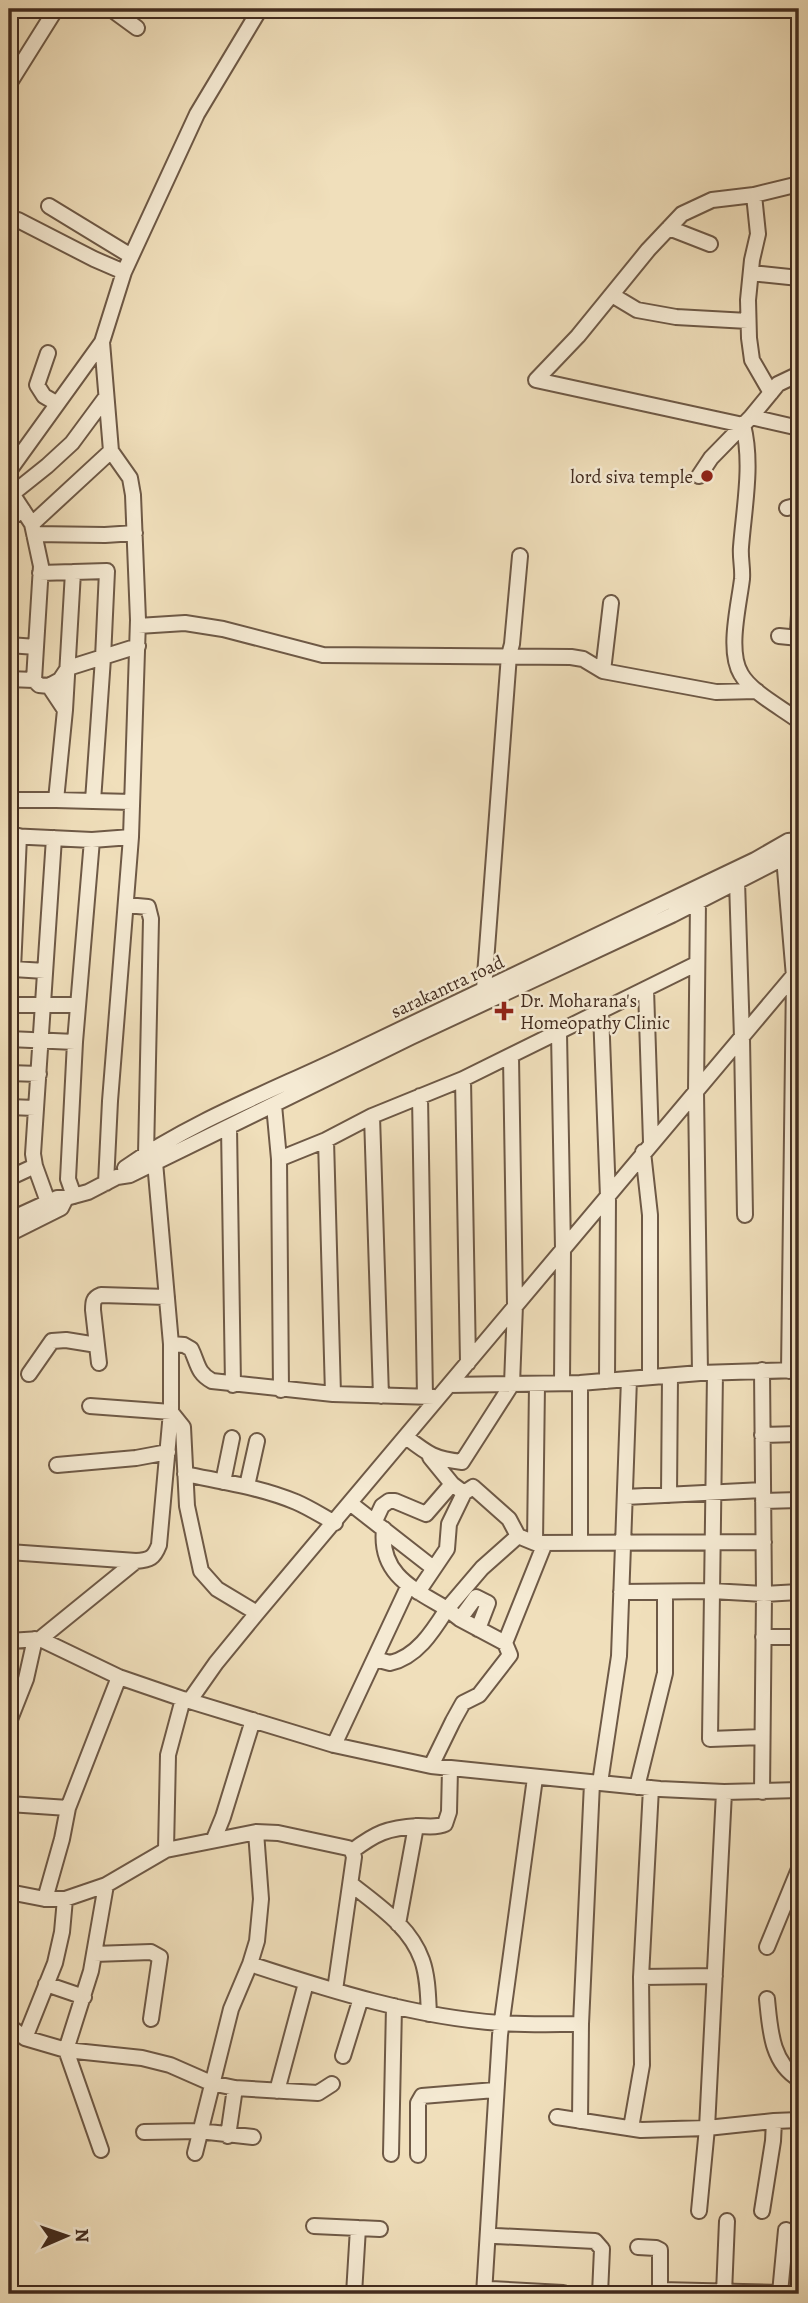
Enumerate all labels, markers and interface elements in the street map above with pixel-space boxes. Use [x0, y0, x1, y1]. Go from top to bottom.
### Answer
place label: lord siva temple [570, 464, 693, 490]
marker: lord siva temple [699, 468, 715, 484]
street label: sarakantra road [386, 949, 509, 1025]
place label: Dr. Moharana's Homeopathy Clinic [520, 988, 670, 1036]
marker: Dr. Moharana's Homeopathy Clinic [494, 1001, 514, 1021]
north arrow [32, 2202, 102, 2272]
text: N [69, 2228, 95, 2243]

